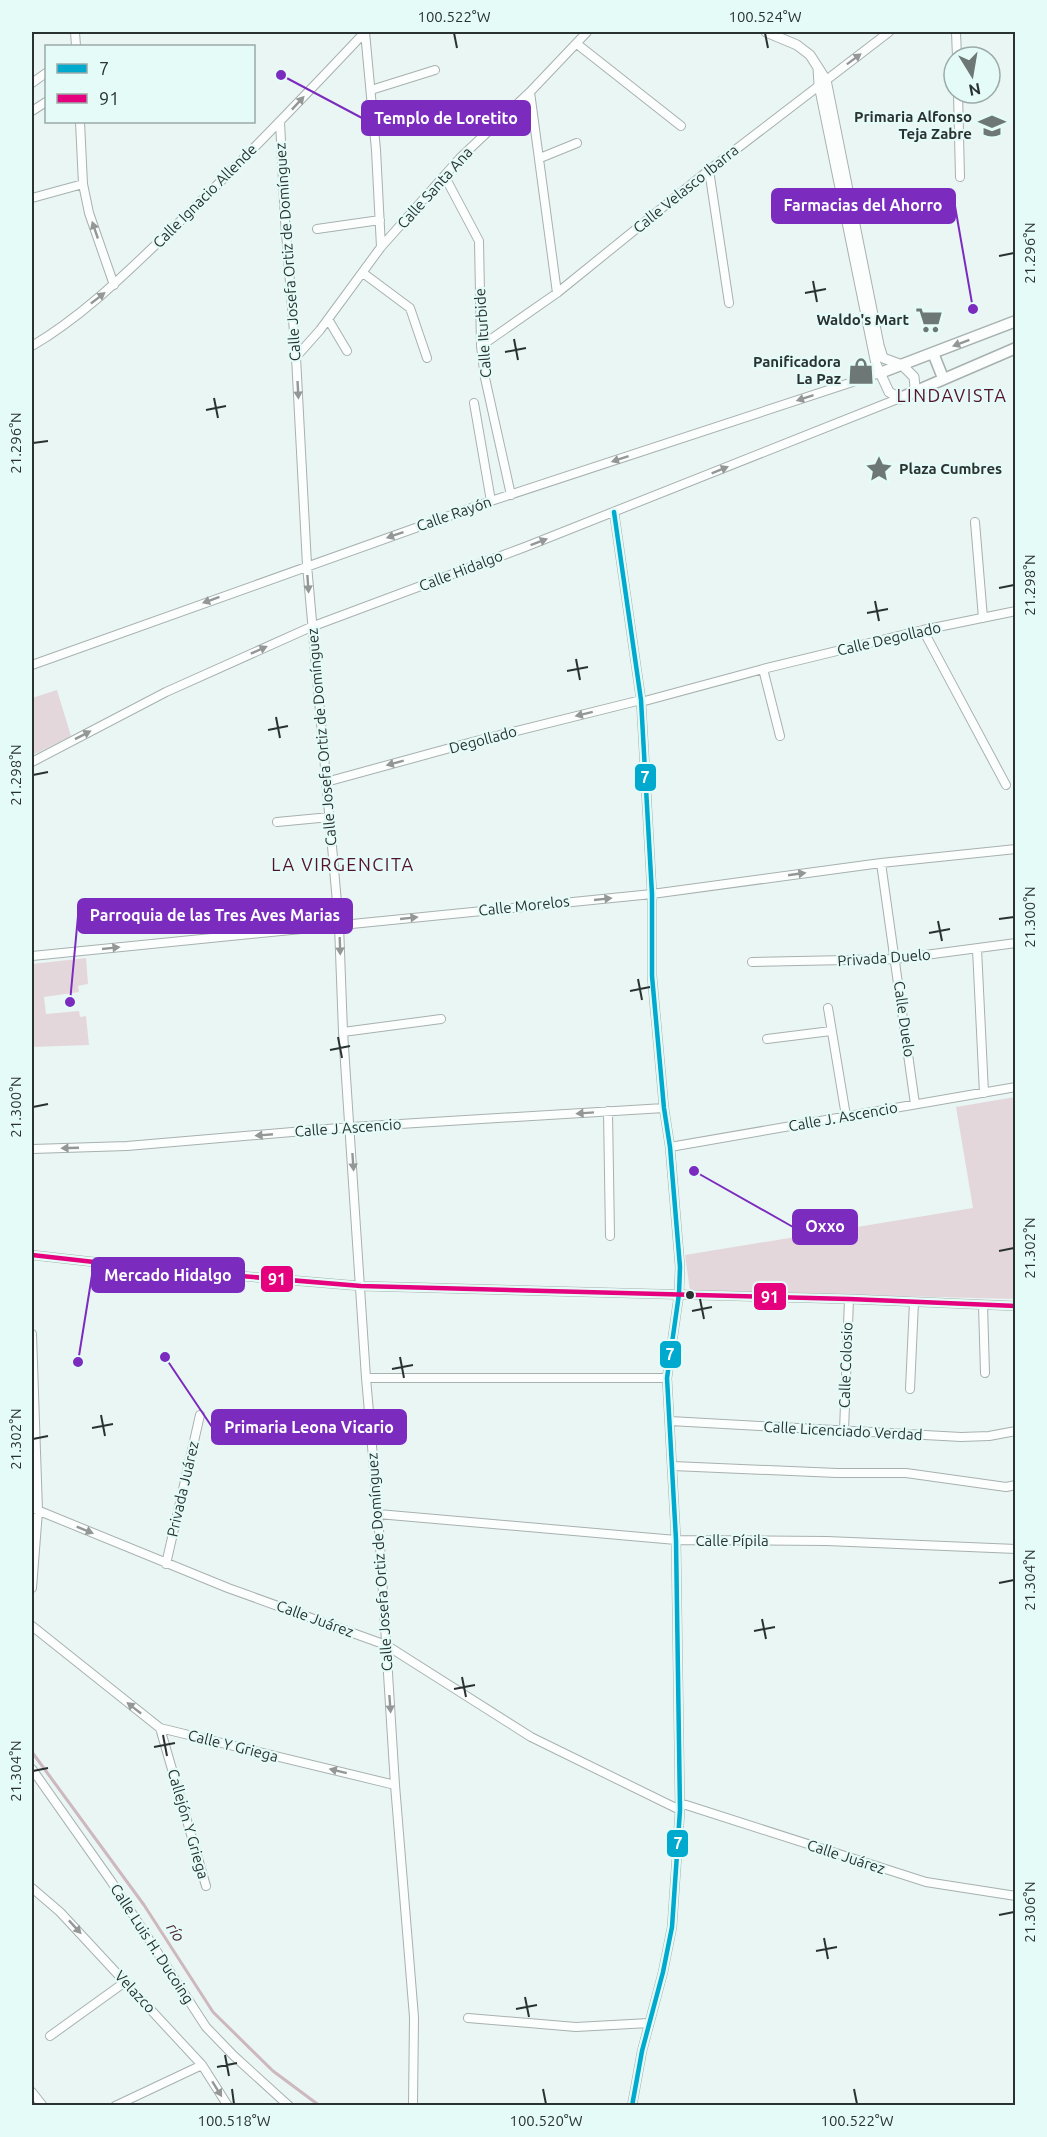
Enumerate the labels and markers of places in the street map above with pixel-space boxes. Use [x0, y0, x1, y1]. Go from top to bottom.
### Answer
callout: Templo de Loretito [362, 101, 530, 135]
place label: Primaria Alfonso Teja Zabre [854, 108, 972, 142]
school or university icon: Primaria Alfonso Teja Zabre [977, 111, 1007, 141]
callout: Farmacias del Ahorro [772, 189, 955, 223]
supermarket icon: Waldo's Mart [914, 305, 944, 335]
place label: Waldo's Mart [816, 311, 910, 328]
place label: Panificadora La Paz [753, 353, 841, 387]
shop icon: Panificadora La Paz [846, 356, 876, 386]
place icon: Plaza Cumbres [864, 454, 894, 484]
place label: Plaza Cumbres [899, 460, 1002, 477]
callout: Parroquia de las Tres Aves Marias [78, 899, 352, 933]
callout: Oxxo [793, 1210, 857, 1244]
callout: Mercado Hidalgo [92, 1258, 244, 1292]
unlabelled marker [684, 1289, 696, 1301]
callout: Primaria Leona Vicario [212, 1410, 406, 1444]

